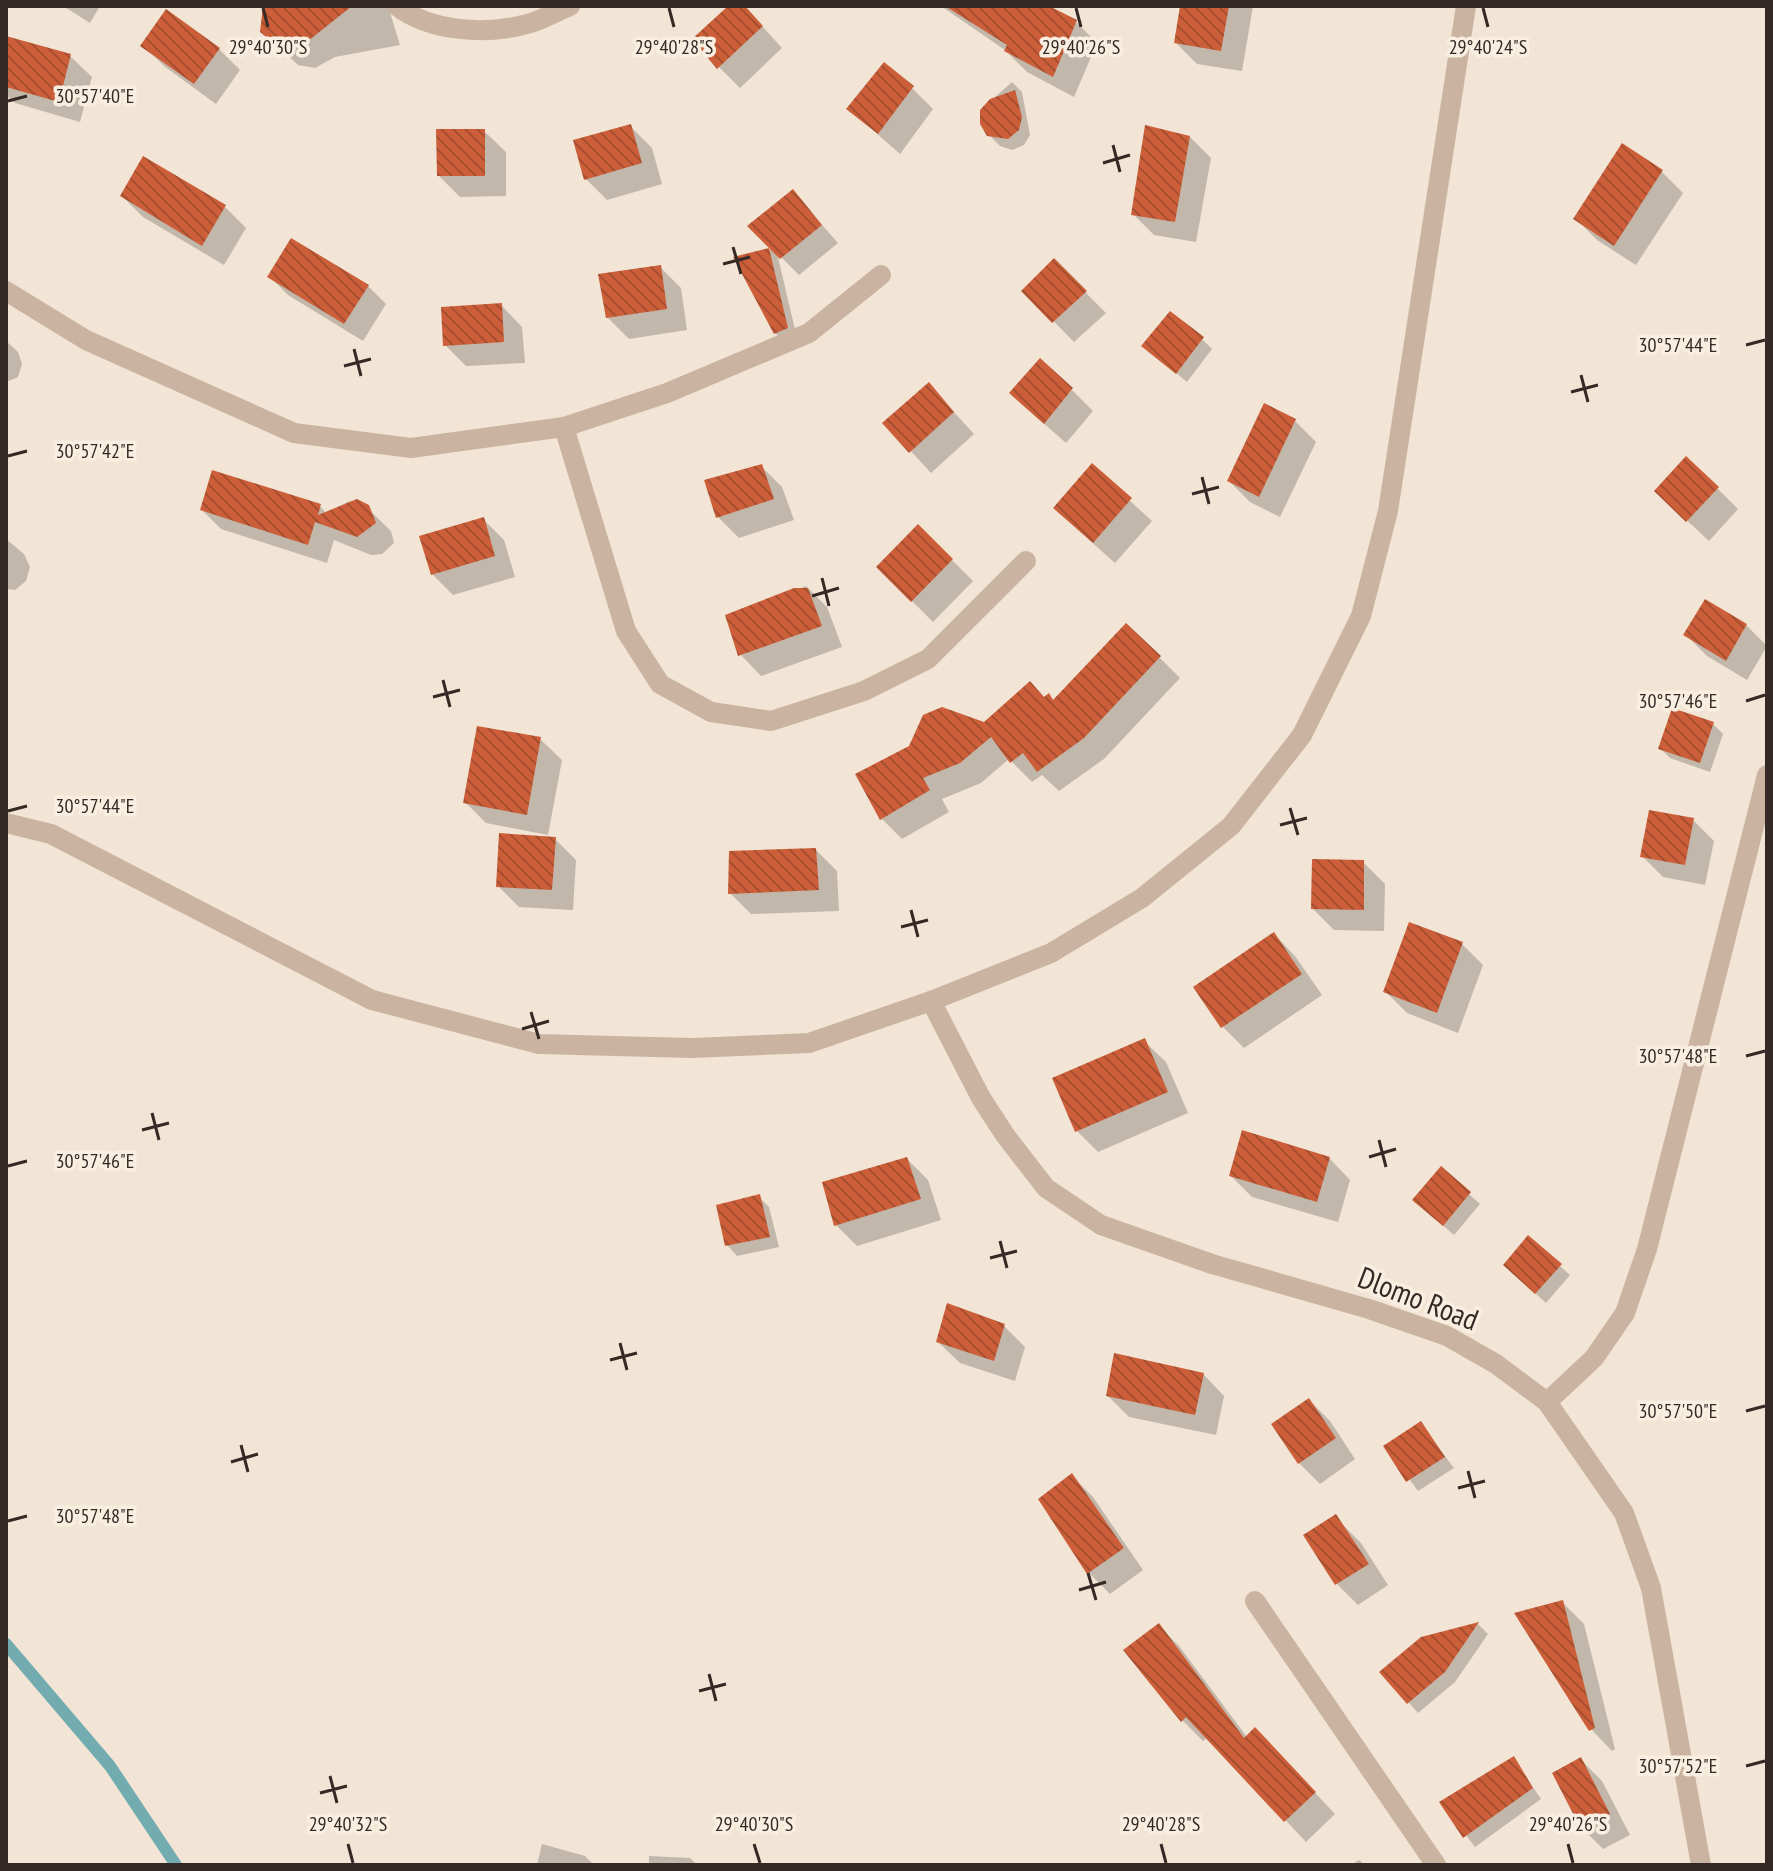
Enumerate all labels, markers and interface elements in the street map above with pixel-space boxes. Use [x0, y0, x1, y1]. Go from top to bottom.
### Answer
text: 29°40'30"S [229, 34, 307, 60]
text: 29°40'28"S [635, 34, 713, 60]
text: 29°40'26"S [1042, 34, 1120, 60]
text: 29°40'24"S [1449, 34, 1527, 60]
text: 30°57'40"E [56, 83, 134, 109]
text: 30°57'44"E [1639, 332, 1717, 358]
text: 30°57'42"E [56, 438, 134, 464]
text: 30°57'46"E [1639, 688, 1717, 714]
text: 30°57'44"E [56, 793, 134, 819]
text: 30°57'48"E [1639, 1043, 1717, 1069]
text: 30°57'46"E [56, 1148, 134, 1174]
street label: Dlomo Road [1353, 1257, 1484, 1338]
text: 30°57'50"E [1639, 1398, 1717, 1424]
text: 30°57'48"E [56, 1503, 134, 1529]
text: 30°57'52"E [1639, 1753, 1717, 1779]
text: 29°40'32"S [309, 1811, 387, 1837]
text: 29°40'30"S [715, 1811, 793, 1837]
text: 29°40'28"S [1122, 1811, 1200, 1837]
text: 29°40'26"S [1529, 1811, 1607, 1837]

